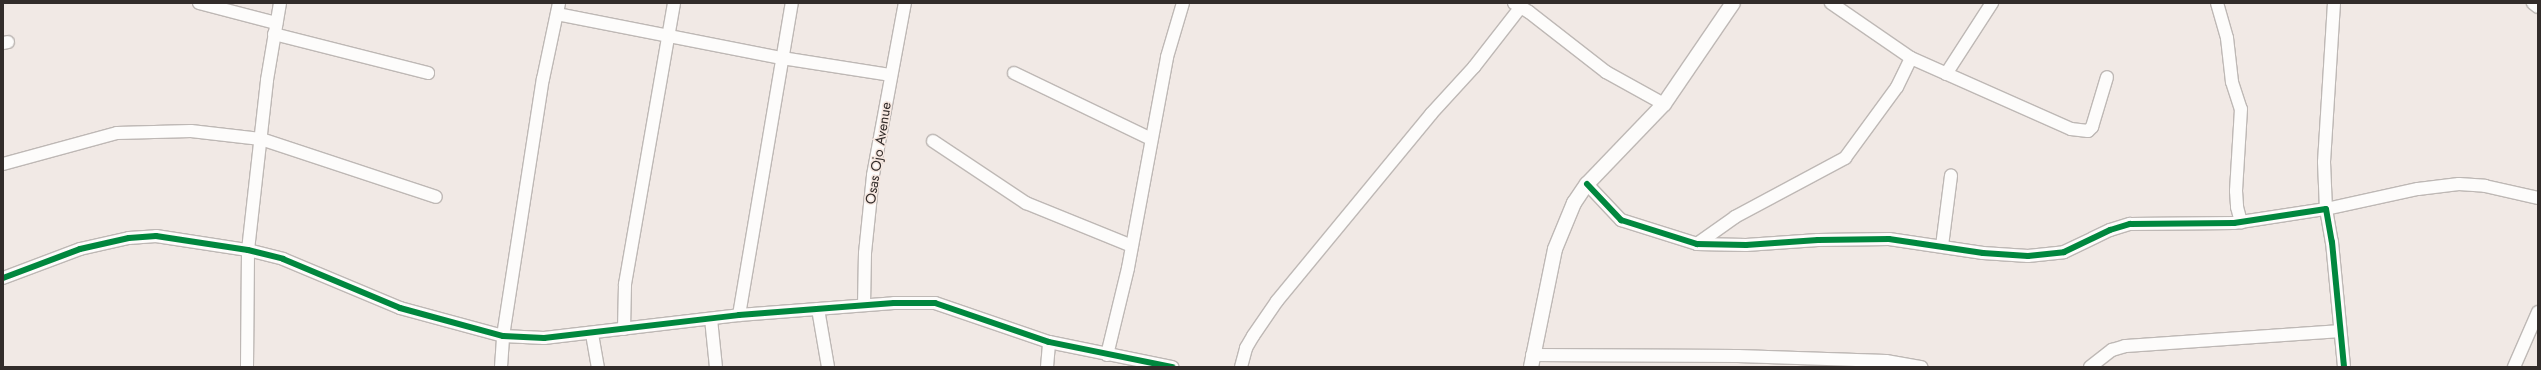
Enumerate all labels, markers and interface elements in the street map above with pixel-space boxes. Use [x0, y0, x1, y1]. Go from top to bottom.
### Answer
street label: Osas Ojo Avenue [862, 101, 894, 205]

